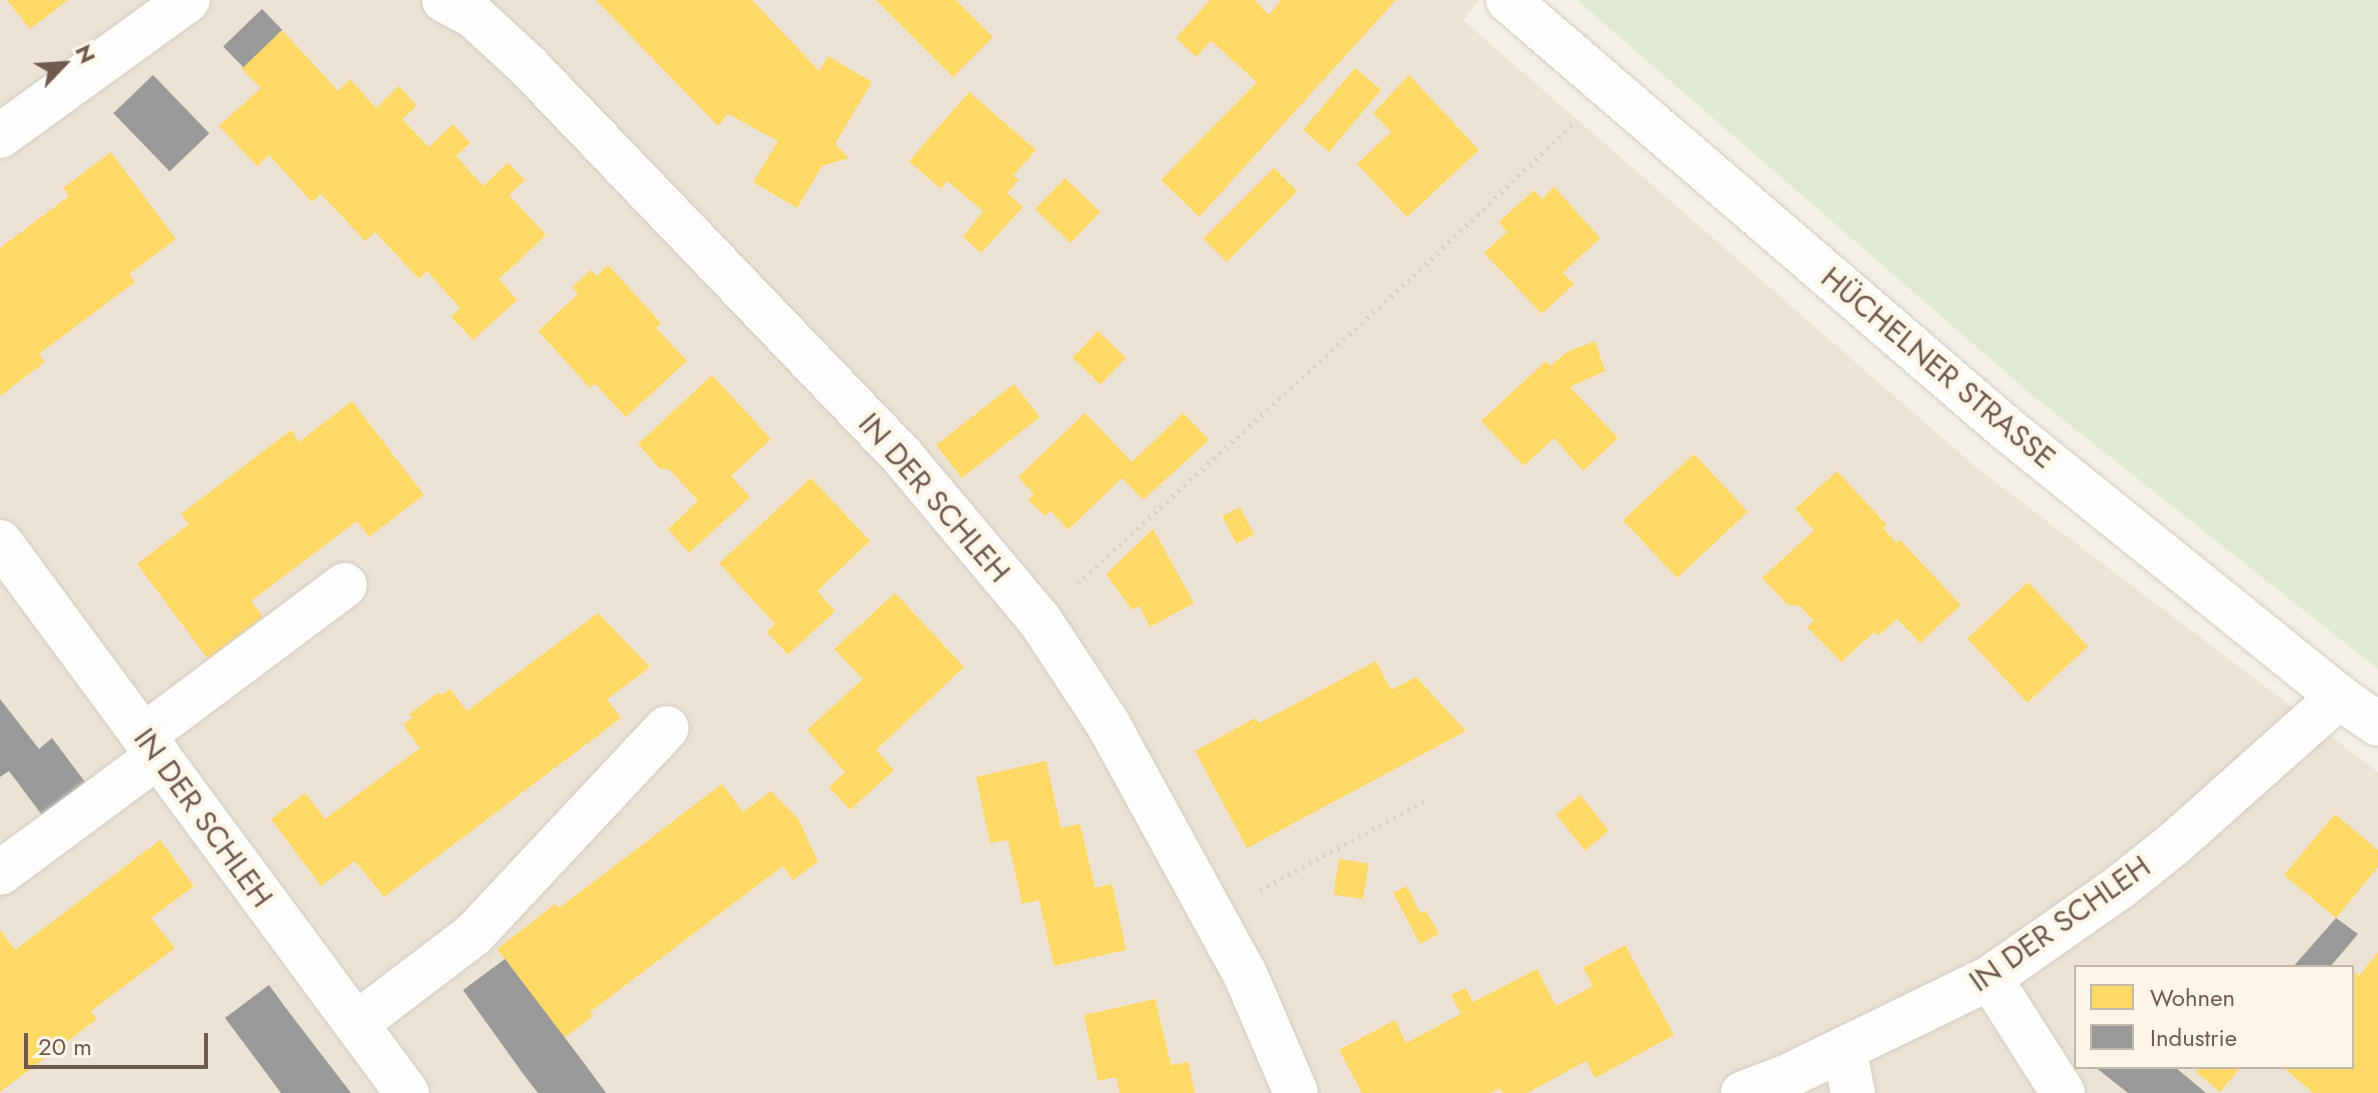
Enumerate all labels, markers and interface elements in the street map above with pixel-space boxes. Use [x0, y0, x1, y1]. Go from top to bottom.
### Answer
north arrow [24, 24, 104, 104]
text: N [68, 39, 104, 69]
street label: HÜCHELNER STRASSE [1814, 260, 2062, 476]
street label: IN DER SCHLEH [851, 406, 1017, 590]
street label: IN DER SCHLEH [126, 722, 280, 914]
street label: IN DER SCHLEH [1963, 848, 2157, 1000]
legend [2074, 965, 2354, 1069]
text: Wohnen [2150, 980, 2235, 1015]
scale bar [28, 1017, 212, 1067]
text: Industrie [2150, 1020, 2237, 1055]
text: 20 m [38, 1029, 92, 1064]

